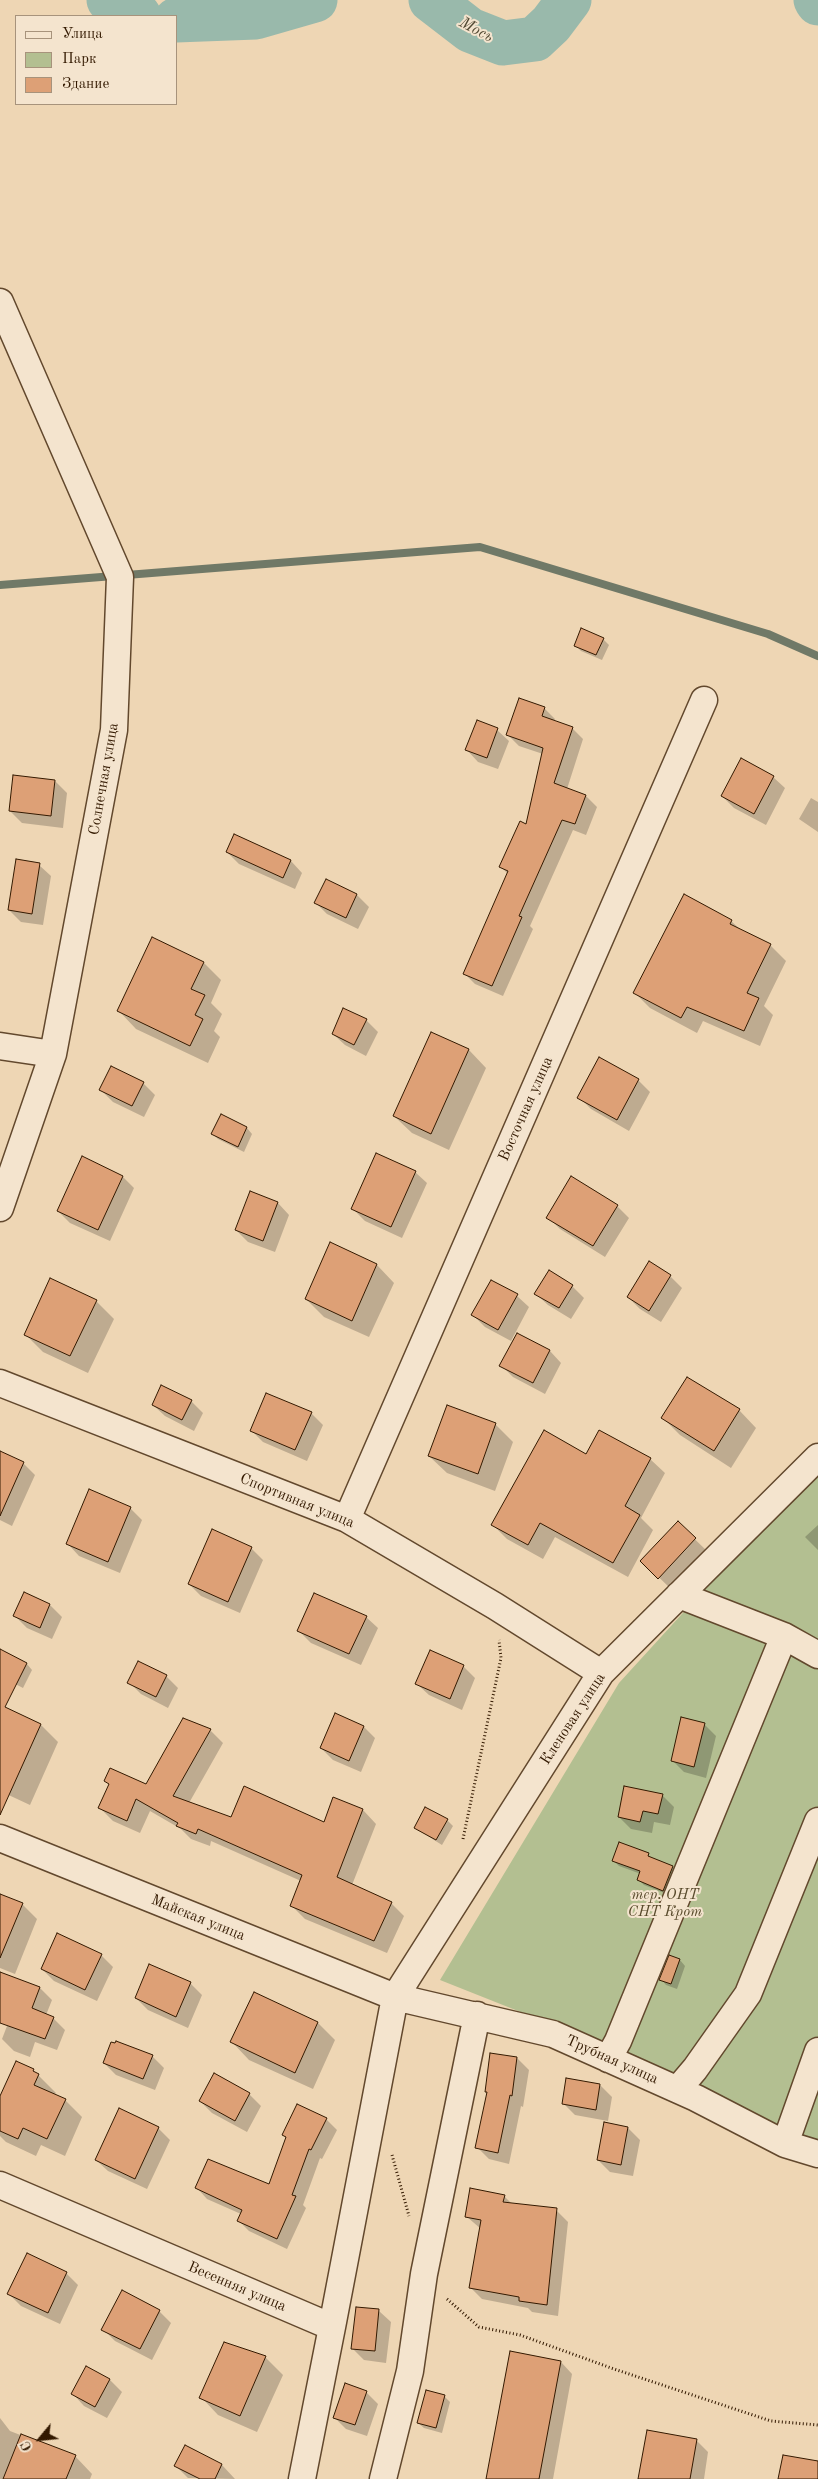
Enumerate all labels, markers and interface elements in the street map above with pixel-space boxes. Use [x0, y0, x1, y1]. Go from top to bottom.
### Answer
water label: Мось [456, 13, 496, 47]
legend [15, 15, 178, 105]
text: Улица [62, 27, 103, 42]
text: Парк [62, 52, 97, 67]
text: Здание [62, 77, 109, 92]
street label: Солнечная улица [85, 721, 123, 837]
street label: Восточная улица [495, 1054, 557, 1164]
street label: Спортивная улица [237, 1470, 357, 1532]
street label: Кленовая улица [537, 1670, 609, 1768]
park label: тер. ОНТ СНТ Крот [628, 1886, 702, 1921]
street label: Майская улица [148, 1891, 248, 1945]
street label: Трубная улица [563, 2032, 661, 2088]
street label: Весенняя улица [185, 2258, 289, 2316]
north arrow [15, 2414, 65, 2464]
text: С [18, 2439, 35, 2453]

